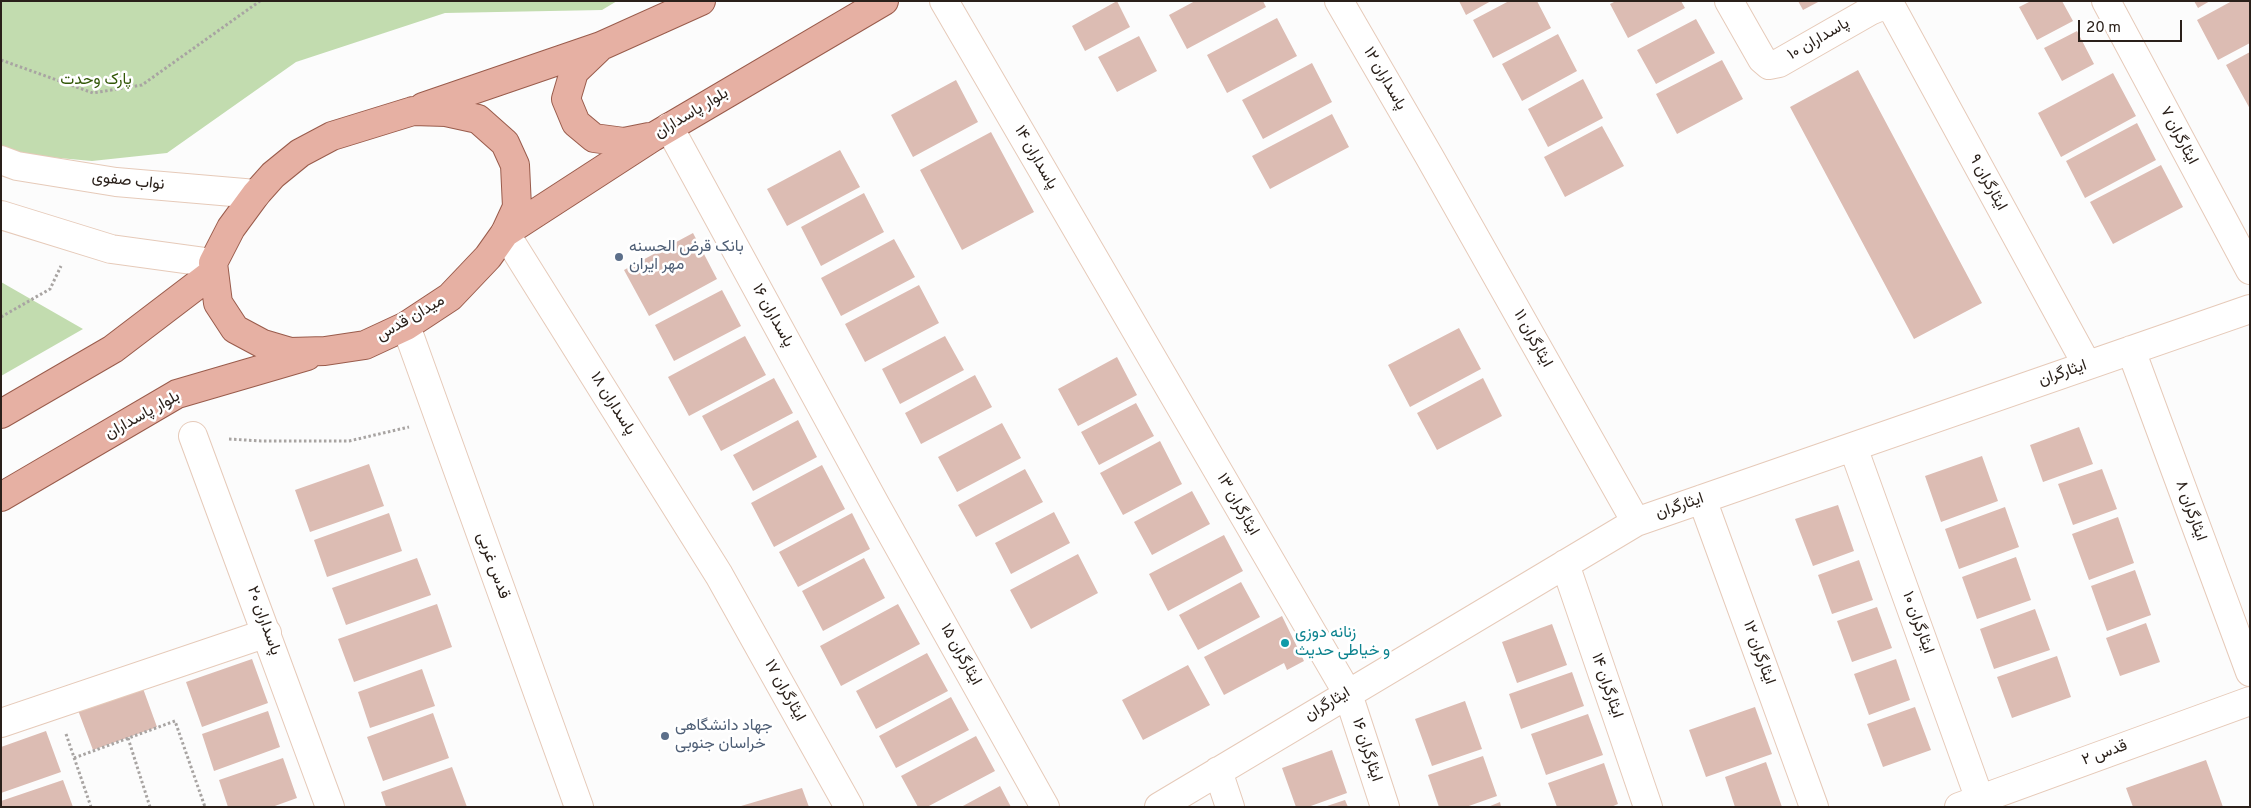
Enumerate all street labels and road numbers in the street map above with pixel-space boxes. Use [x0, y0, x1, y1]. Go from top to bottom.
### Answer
street label: پاسداران ۱۰ [1785, 15, 1853, 65]
street label: پاسداران ۱۲ [1358, 44, 1410, 114]
street label: بلوار پاسداران [652, 84, 732, 144]
street label: ایثارگران ۷ [2155, 104, 2201, 168]
street label: پاسداران ۱۴ [1009, 123, 1061, 193]
street label: ایثارگران ۹ [1964, 152, 2010, 214]
street label: نواب صفوی [91, 169, 165, 195]
street label: پاسداران ۱۶ [747, 281, 797, 351]
street label: میدان قدس [373, 292, 449, 346]
street label: ایثارگران ۱۱ [1508, 307, 1556, 371]
street label: ایثارگران [2036, 357, 2090, 391]
street label: پاسداران ۱۸ [585, 369, 639, 439]
street label: بلوار پاسداران [102, 388, 184, 444]
street label: ایثارگران ۱۳ [1212, 470, 1262, 540]
street label: ایثارگران ۸ [2170, 478, 2210, 544]
street label: ایثارگران [1653, 490, 1707, 524]
street label: قدس غربی [471, 530, 513, 602]
street label: پاسداران ۲۰ [242, 584, 284, 658]
street label: ایثارگران ۱۰ [1897, 589, 1937, 657]
street label: ایثارگران ۱۲ [1738, 618, 1778, 688]
street label: ایثارگران ۱۵ [935, 621, 985, 689]
street label: ایثارگران ۱۴ [1586, 651, 1626, 721]
street label: ایثارگران ۱۷ [759, 657, 809, 725]
street label: ایثارگران [1302, 684, 1354, 726]
street label: ایثارگران ۱۶ [1347, 716, 1385, 784]
street label: قدس ۲ [2080, 737, 2130, 771]

